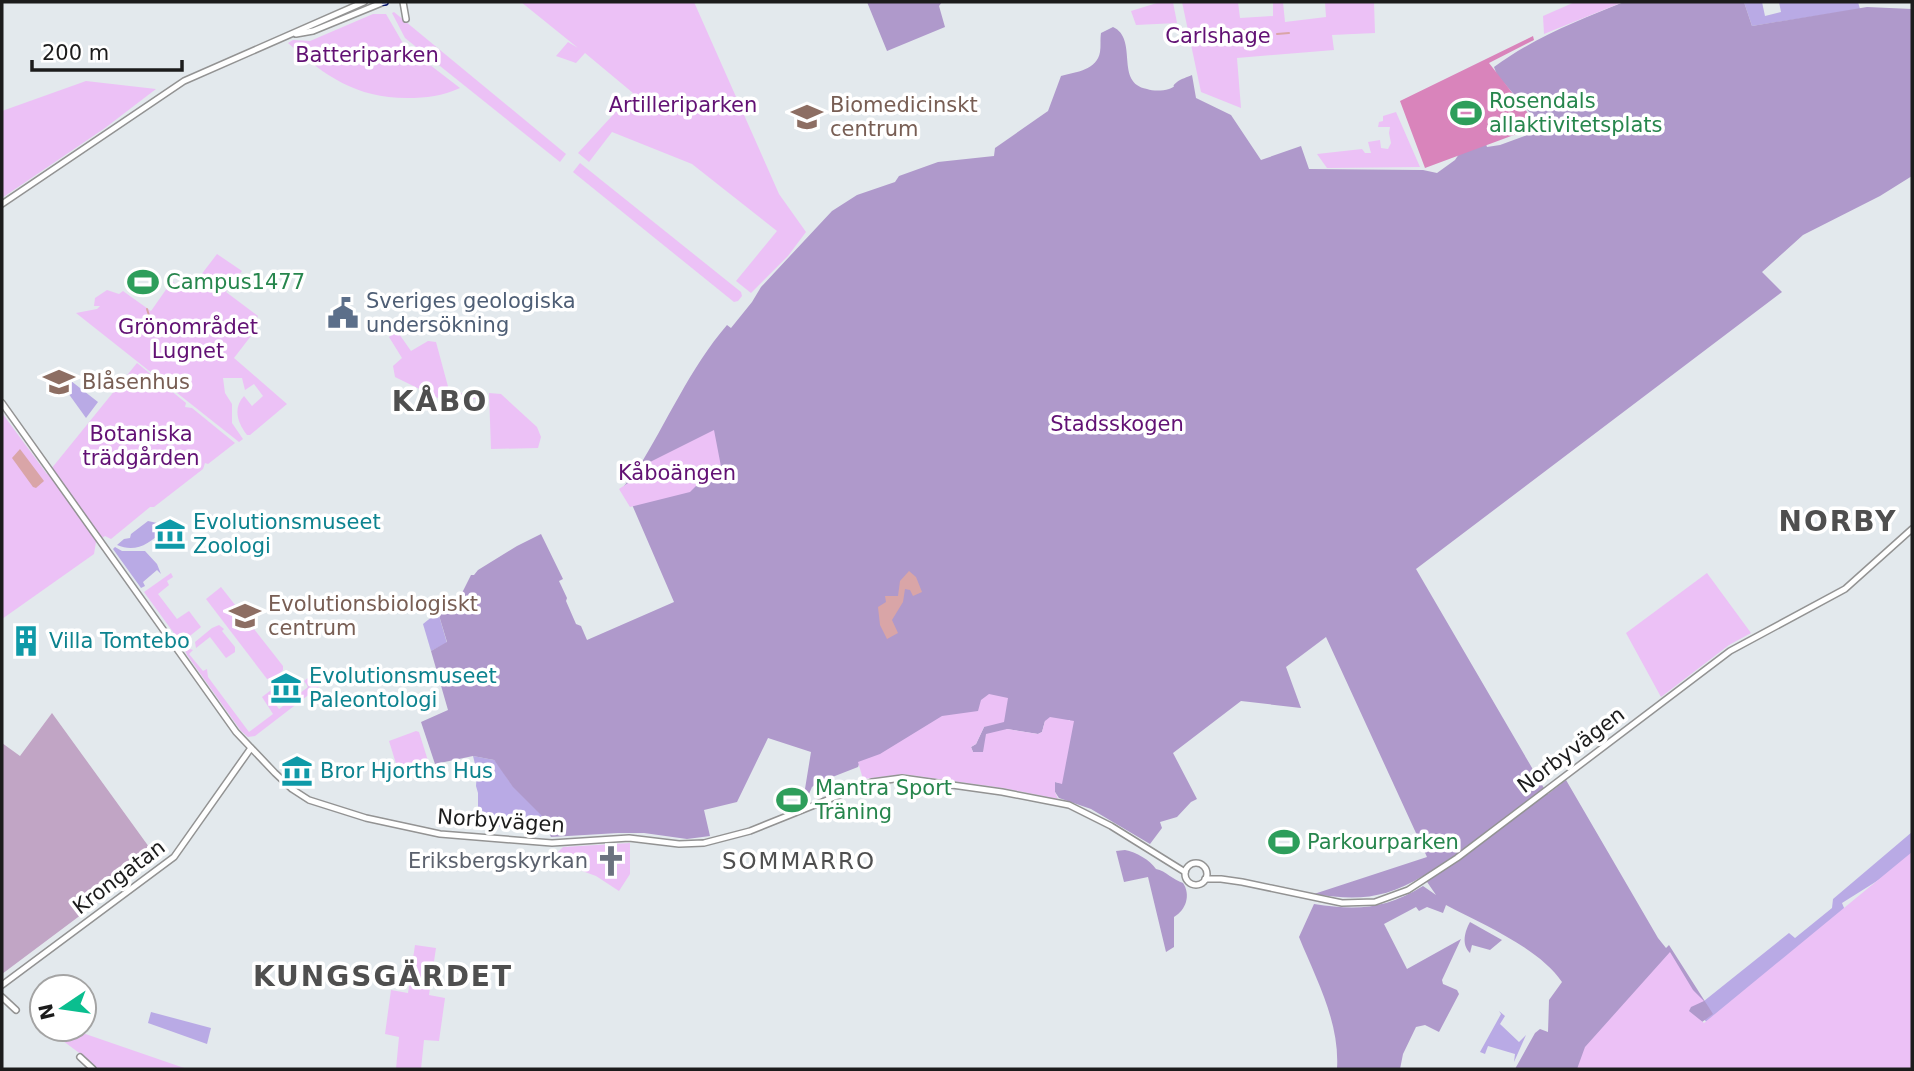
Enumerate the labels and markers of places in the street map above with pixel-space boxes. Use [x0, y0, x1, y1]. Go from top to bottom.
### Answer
place label: Rosendals allaktivitetsplats [1489, 89, 1662, 137]
place label: Biomedicinskt centrum [830, 93, 978, 141]
sports icon: Rosendals allaktivitetsplats [1449, 96, 1483, 130]
school or university icon: Biomedicinskt centrum [790, 100, 824, 134]
sports icon: Campus1477 [126, 265, 160, 299]
place label: Campus1477 [166, 270, 305, 294]
place label: Sveriges geologiska undersökning [366, 289, 576, 337]
public building icon: Sveriges geologiska undersökning [326, 296, 360, 330]
school or university icon: Blåsenhus [42, 365, 76, 399]
place label: Blåsenhus [82, 369, 190, 394]
place label: Evolutionsmuseet Zoologi [193, 510, 381, 558]
museum icon: Evolutionsmuseet Zoologi [153, 517, 187, 551]
place label: Evolutionsbiologiskt centrum [268, 592, 478, 640]
school or university icon: Evolutionsbiologiskt centrum [228, 599, 262, 633]
building icon: Villa Tomtebo [9, 624, 43, 658]
place label: Villa Tomtebo [49, 629, 190, 653]
place label: Evolutionsmuseet Paleontologi [309, 664, 497, 712]
museum icon: Evolutionsmuseet Paleontologi [269, 671, 303, 705]
museum icon: Bror Hjorths Hus [280, 754, 314, 788]
place label: Bror Hjorths Hus [320, 759, 493, 783]
place label: Mantra Sport Träning [814, 776, 952, 824]
sports icon: Mantra Sport Träning [775, 783, 809, 817]
sports icon: Parkourparken [1267, 825, 1301, 859]
place label: Parkourparken [1307, 830, 1459, 854]
church icon: Eriksbergskyrkan [594, 844, 628, 878]
place label: Eriksbergskyrkan [408, 849, 588, 873]

